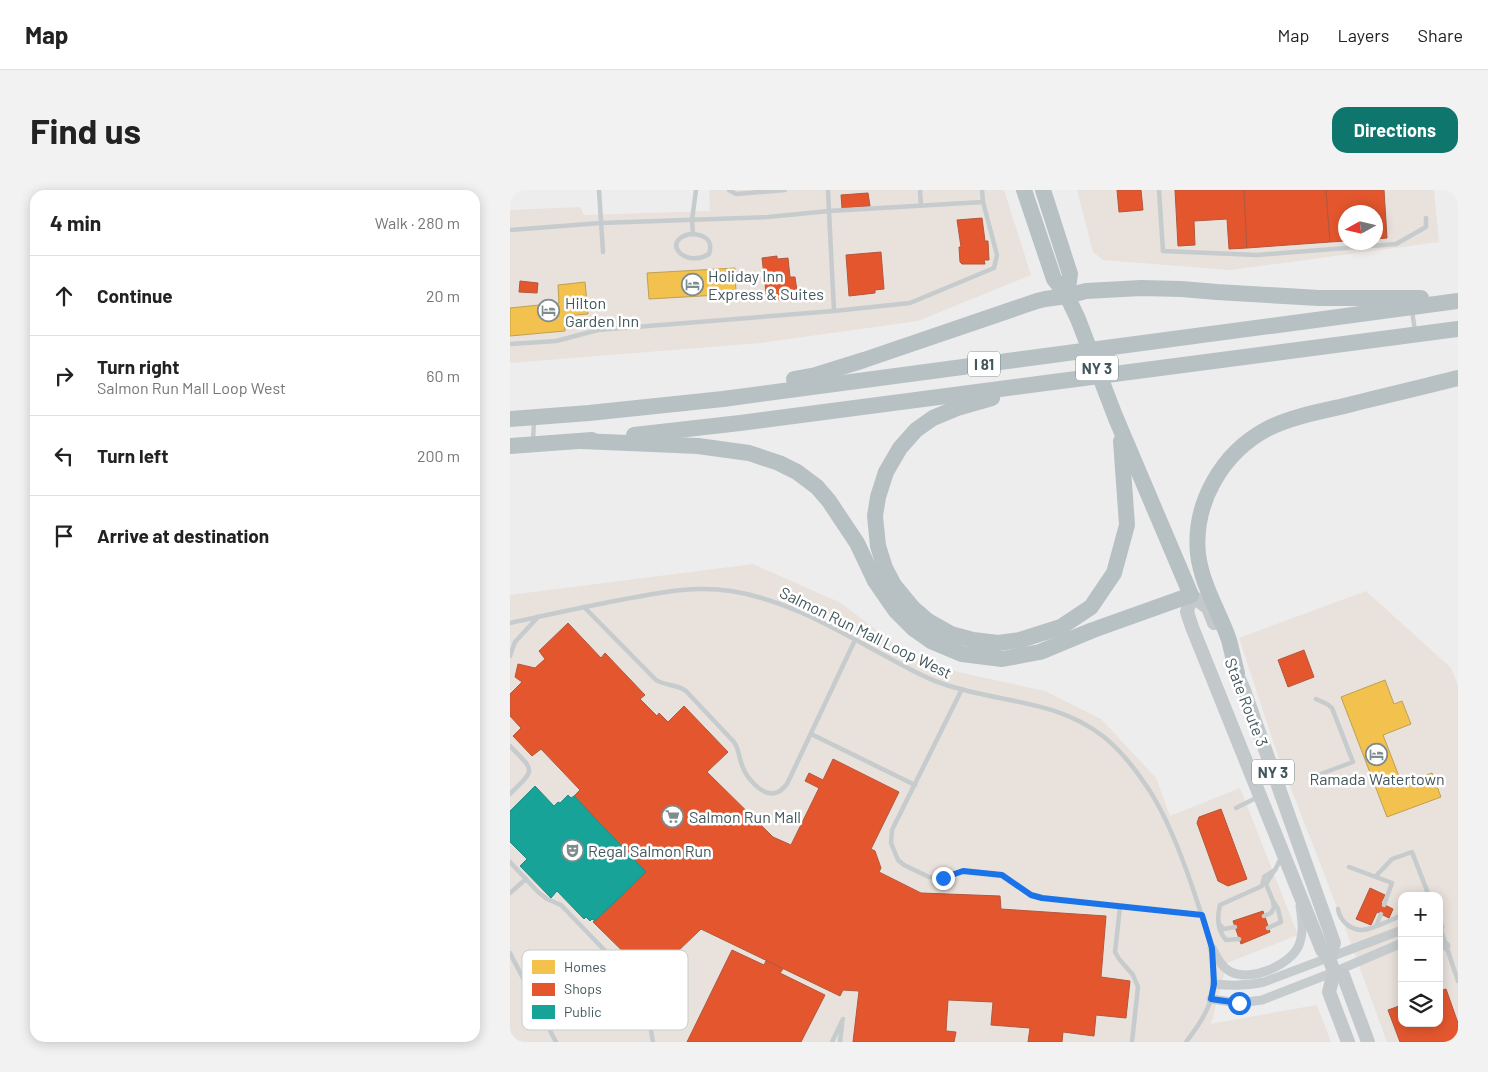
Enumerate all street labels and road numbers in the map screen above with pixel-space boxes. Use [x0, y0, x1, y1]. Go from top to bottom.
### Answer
road number: I 81 [968, 352, 1000, 376]
road number: NY 3 [1076, 356, 1118, 380]
street label: Salmon Run Mall Loop West [777, 582, 955, 682]
street label: State Route 3 [1221, 655, 1273, 749]
road number: NY 3 [1252, 760, 1294, 784]

